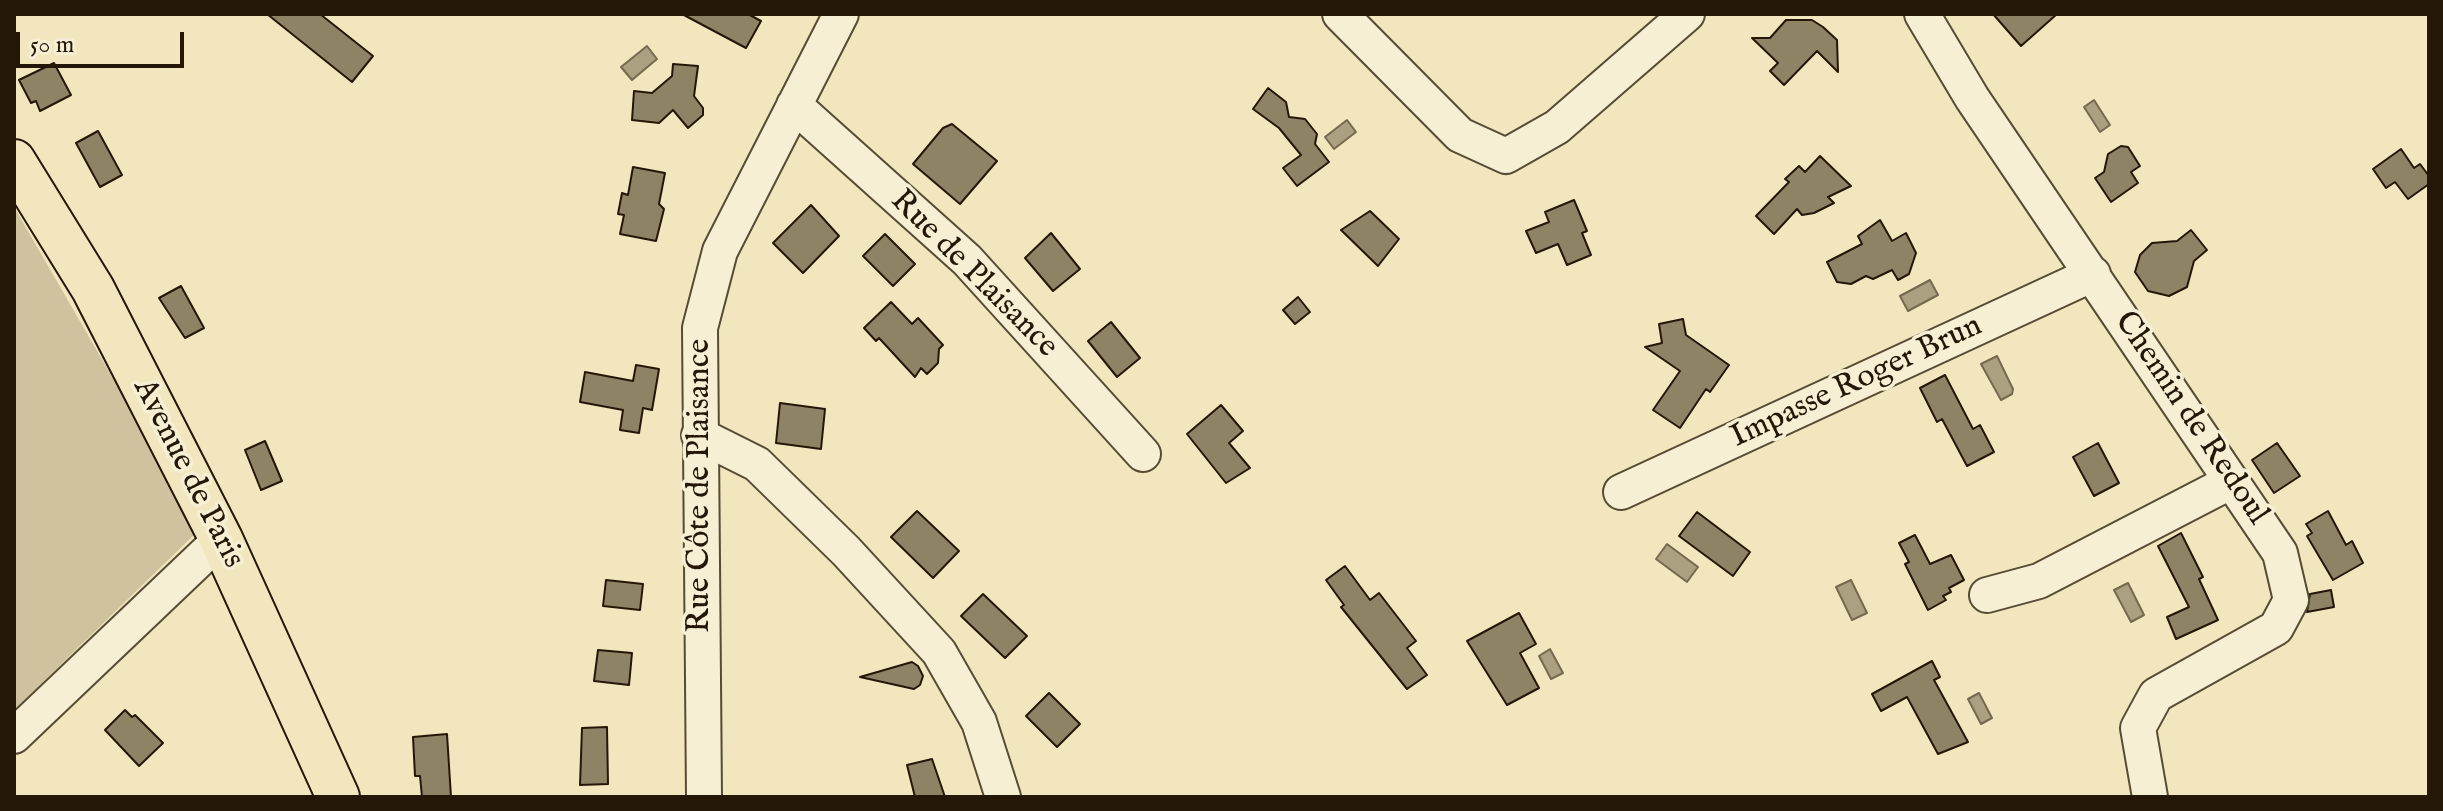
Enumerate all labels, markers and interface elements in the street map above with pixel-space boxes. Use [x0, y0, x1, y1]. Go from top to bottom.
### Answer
scale bar [20, 16, 188, 66]
text: 50 m [30, 30, 74, 61]
street label: Rue de Plaisance [881, 183, 1065, 367]
street label: Chemin de Redoul [2104, 305, 2276, 533]
street label: Impasse Roger Brun [1725, 308, 1989, 458]
street label: Rue Côte de Plaisance [682, 339, 720, 633]
street label: Avenue de Paris [123, 373, 251, 575]

